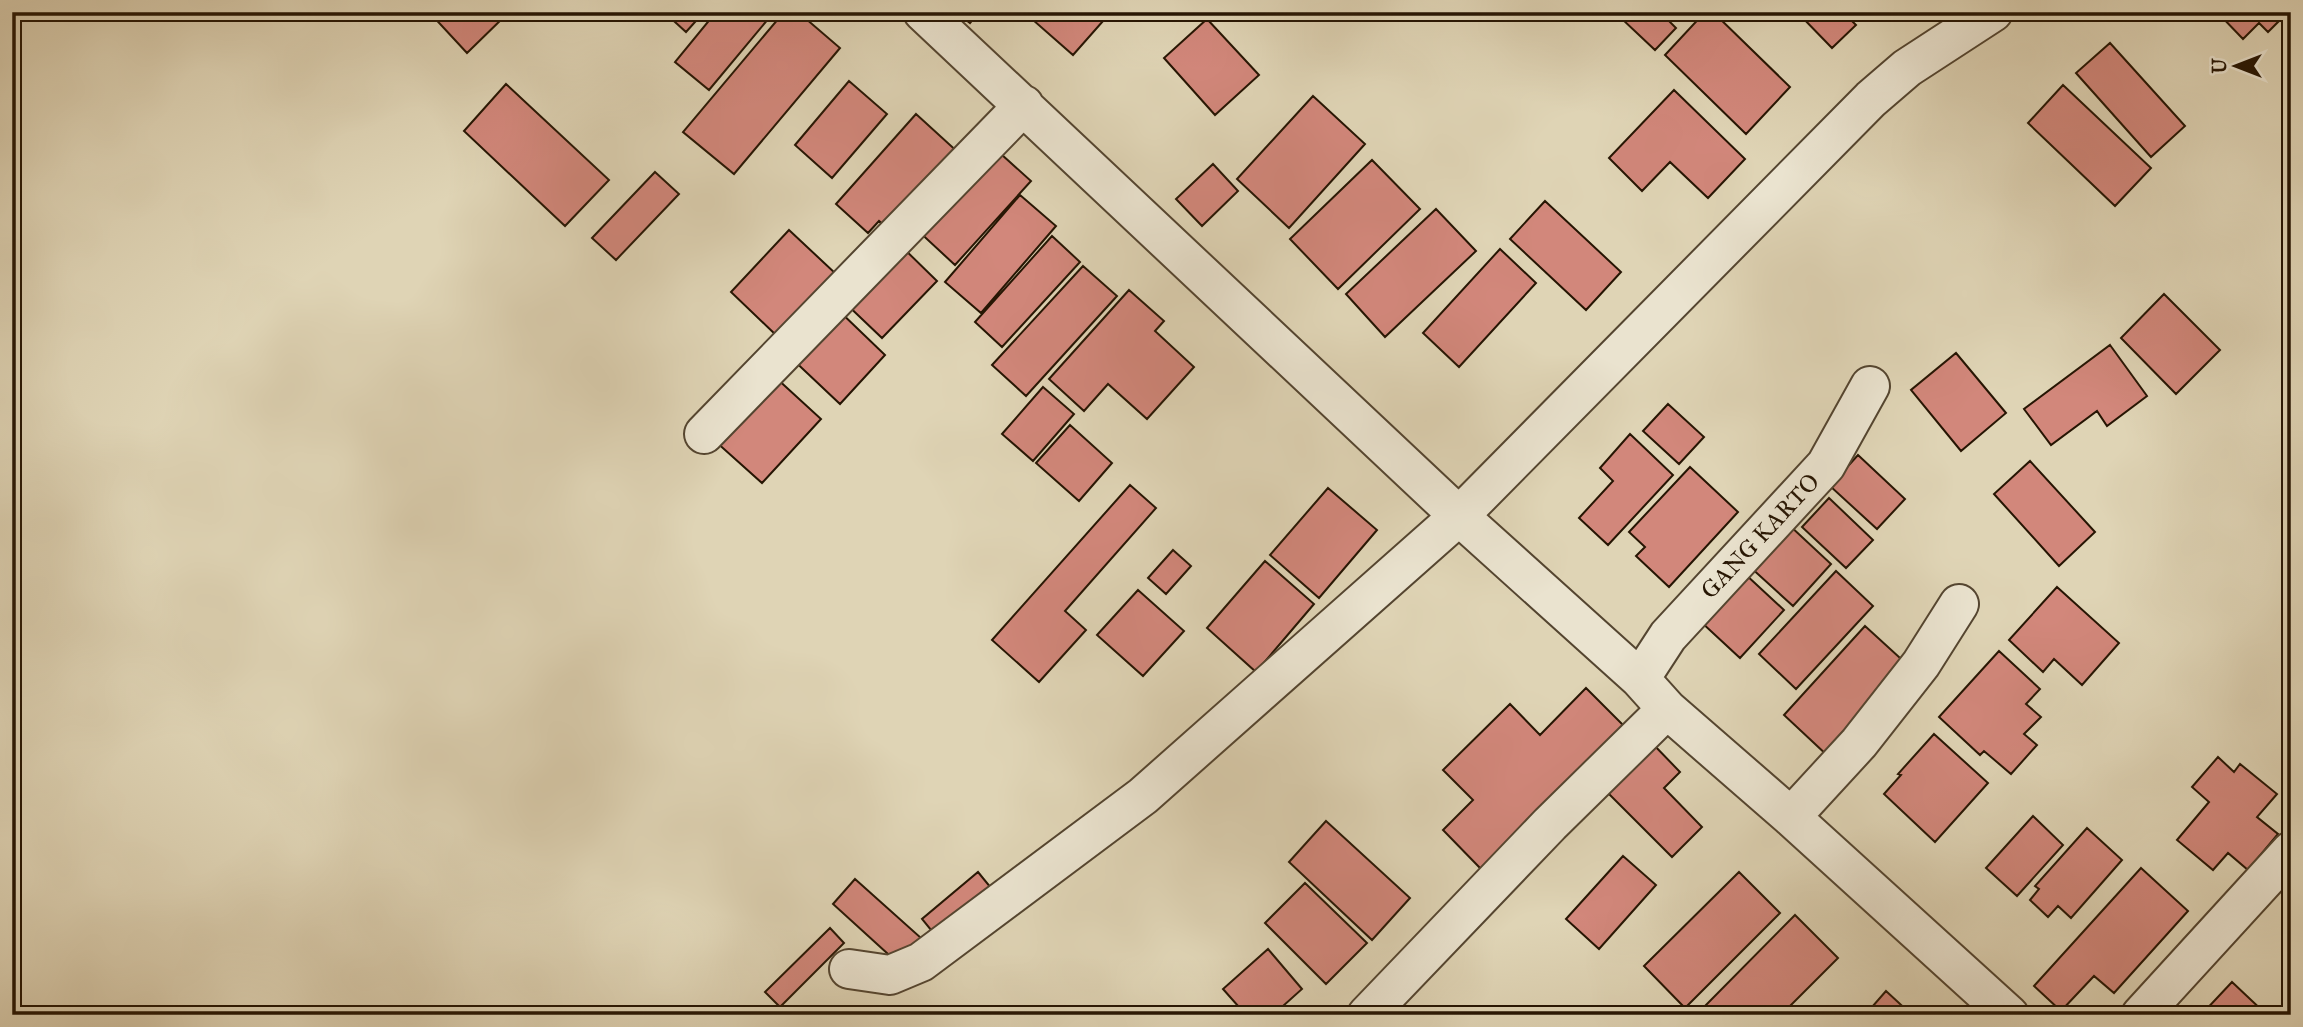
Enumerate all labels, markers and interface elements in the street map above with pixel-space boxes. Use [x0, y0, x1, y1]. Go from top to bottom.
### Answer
north arrow [2202, 32, 2272, 102]
text: U [2208, 58, 2231, 74]
street label: GANG KARTO [1694, 467, 1826, 605]

